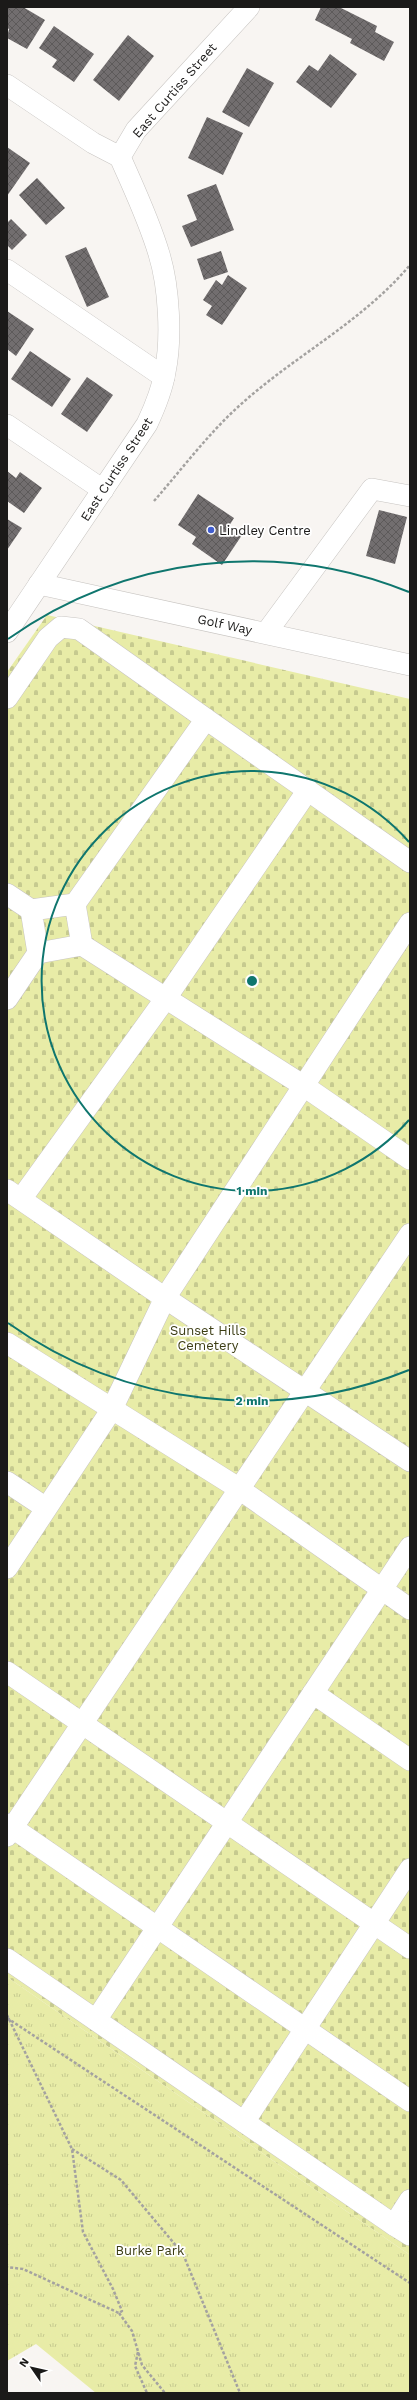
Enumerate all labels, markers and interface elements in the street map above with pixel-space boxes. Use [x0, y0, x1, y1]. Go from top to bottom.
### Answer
street label: East Curtiss Street [129, 40, 220, 141]
street label: East Curtiss Street [77, 414, 156, 524]
place label: Lindley Centre [219, 523, 311, 538]
marker: Lindley Centre [206, 525, 216, 535]
street label: Golf Way [196, 611, 254, 638]
centre of rings [245, 974, 259, 988]
text: 1 min [237, 1184, 267, 1198]
park label: Sunset Hills Cemetery [170, 1323, 246, 1353]
text: 2 min [236, 1394, 268, 1408]
park label: Burke Park [116, 2243, 185, 2258]
north arrow [12, 2348, 52, 2388]
text: N [16, 2356, 32, 2370]

